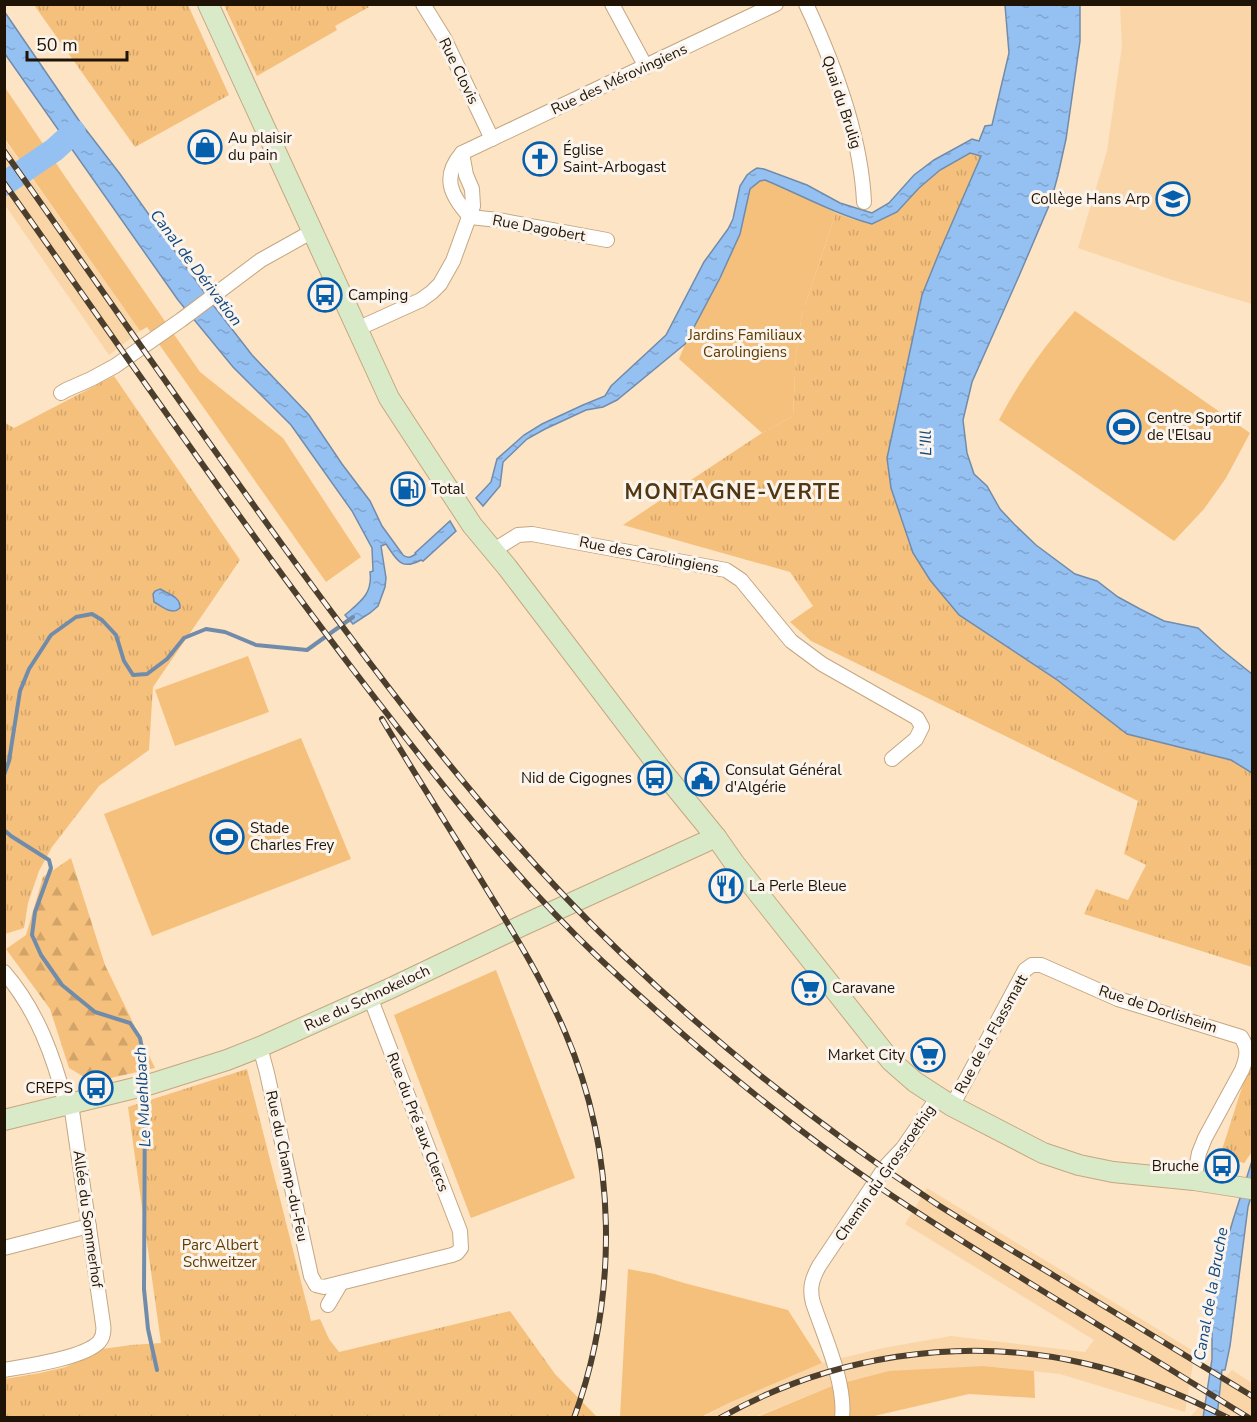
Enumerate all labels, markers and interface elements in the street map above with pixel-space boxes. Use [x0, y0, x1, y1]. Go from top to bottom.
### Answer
scale bar [27, 24, 128, 62]
text: 50 m [36, 33, 78, 57]
street label: Rue Clovis [434, 35, 484, 107]
street label: Rue des Mérovingiens [548, 39, 690, 119]
street label: Quai du Brulig [818, 53, 866, 151]
place label: Au plaisir du pain [228, 128, 293, 165]
shop icon: Au plaisir du pain [187, 129, 223, 165]
place label: Église Saint-Arbogast [563, 140, 667, 177]
church icon: Église Saint-Arbogast [522, 141, 558, 177]
school or university icon: Collège Hans Arp [1155, 181, 1191, 217]
place label: Collège Hans Arp [1031, 189, 1150, 209]
water label: Canal de Dérivation [145, 205, 247, 331]
street label: Rue Dagobert [491, 210, 588, 246]
bus stop icon: Camping [307, 277, 343, 313]
place label: Camping [348, 285, 408, 305]
park label: Jardins Familiaux Carolingiens [687, 325, 802, 362]
place label: Centre Sportif de l'Elsau [1147, 408, 1242, 445]
sports icon: Centre Sportif de l'Elsau [1106, 409, 1142, 445]
water label: L'Ill [915, 430, 937, 456]
fuel station icon: Total [390, 471, 426, 507]
district label: MONTAGNE-VERTE [625, 478, 841, 506]
place label: Total [431, 479, 465, 499]
street label: Rue des Carolingiens [577, 532, 721, 578]
bus stop icon: Nid de Cigognes [637, 760, 673, 796]
place label: Consulat Général d'Algérie [725, 760, 842, 797]
public building icon: Consulat Général d'Algérie [684, 761, 720, 797]
place label: Nid de Cigognes [521, 768, 632, 788]
place label: Stade Charles Frey [250, 818, 335, 855]
sports icon: Stade Charles Frey [209, 819, 245, 855]
restaurant icon: La Perle Bleue [708, 868, 744, 904]
place label: La Perle Bleue [749, 876, 847, 896]
street label: Rue du Schnokeloch [301, 960, 433, 1036]
supermarket icon: Caravane [791, 970, 827, 1006]
street label: Rue de la Flassmatt [950, 970, 1032, 1097]
place label: Caravane [832, 978, 895, 998]
street label: Rue de Dorlisheim [1096, 980, 1220, 1038]
supermarket icon: Market City [910, 1037, 946, 1073]
place label: Market City [828, 1045, 905, 1065]
water label: Le Muehlbach [129, 1046, 157, 1148]
street label: Rue du Pré aux Clercs [382, 1049, 454, 1195]
bus stop icon: CREPS [78, 1070, 114, 1106]
place label: CREPS [25, 1078, 73, 1098]
street label: Rue du Champ-du-Feu [261, 1089, 313, 1243]
street label: Chemin du Grossroethig [830, 1101, 940, 1245]
bus stop icon: Bruche [1204, 1148, 1240, 1184]
street label: Allée du Sommerhof [68, 1149, 108, 1290]
place label: Bruche [1152, 1156, 1199, 1176]
water label: Canal de la Bruche [1188, 1225, 1234, 1362]
park label: Parc Albert Schweitzer [182, 1235, 259, 1272]

